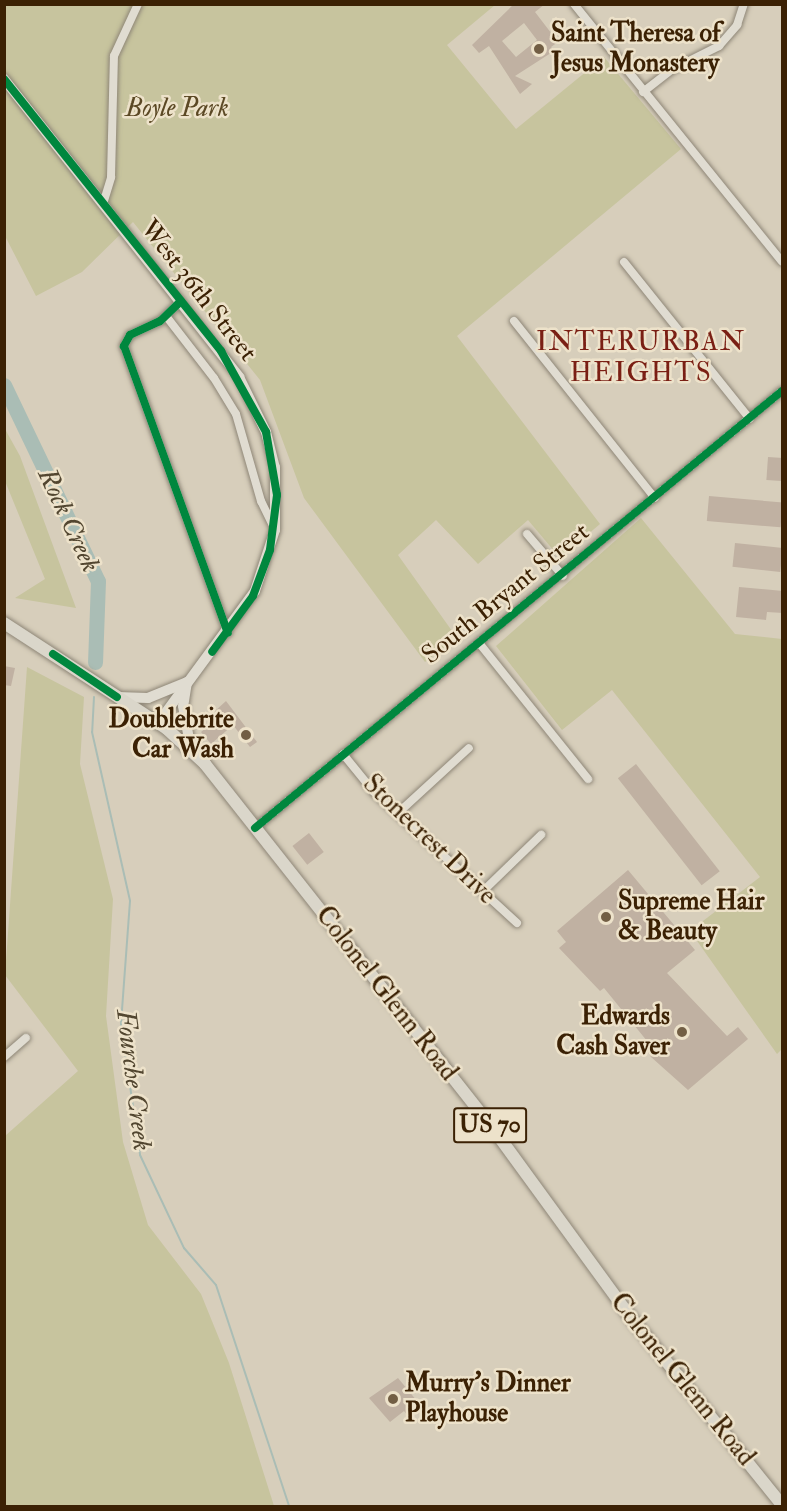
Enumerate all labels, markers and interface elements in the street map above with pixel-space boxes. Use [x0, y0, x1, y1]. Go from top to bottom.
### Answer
place label: Saint Theresa of Jesus Monastery [551, 18, 721, 80]
marker: Saint Theresa of Jesus Monastery [532, 42, 546, 56]
park label: Boyle Park [125, 93, 229, 125]
street label: West 36th Street [133, 214, 263, 368]
district label: INTERURBAN HEIGHTS [536, 325, 746, 388]
water label: Rock Creek [31, 463, 107, 577]
street label: South Bryant Street [416, 517, 596, 671]
place label: Doublebrite Car Wash [108, 704, 234, 766]
marker: Doublebrite Car Wash [239, 728, 253, 742]
street label: Stonecrest Drive [356, 769, 502, 911]
place label: Supreme Hair & Beauty [618, 886, 764, 948]
street label: Colonel Glenn Road [308, 901, 464, 1087]
marker: Supreme Hair & Beauty [599, 910, 613, 924]
place label: Edwards Cash Saver [556, 1001, 670, 1062]
water label: Fourche Creek [109, 1008, 159, 1152]
marker: Edwards Cash Saver [675, 1025, 689, 1039]
road number: US 70 [452, 1104, 528, 1146]
street label: Colonel Glenn Road [603, 1287, 761, 1473]
place label: Murry's Dinner Playhouse [405, 1368, 571, 1430]
marker: Murry's Dinner Playhouse [386, 1392, 400, 1406]

